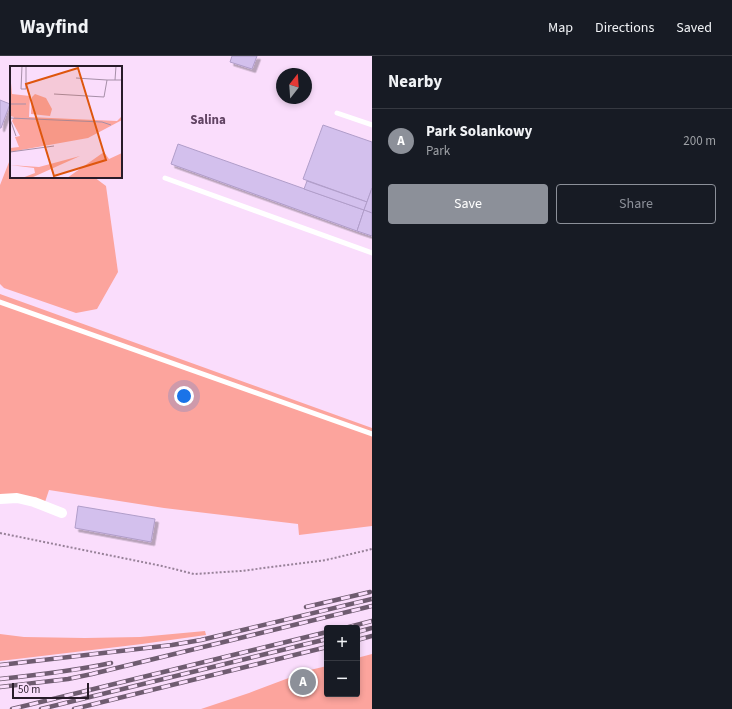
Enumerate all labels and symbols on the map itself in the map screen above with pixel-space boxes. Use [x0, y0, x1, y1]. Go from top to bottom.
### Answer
inset map [10, 66, 122, 178]
north arrow [276, 68, 312, 104]
district label: Salina [190, 111, 226, 129]
your location [174, 386, 194, 406]
pin: A [290, 667, 316, 697]
scale bar [12, 681, 89, 700]

